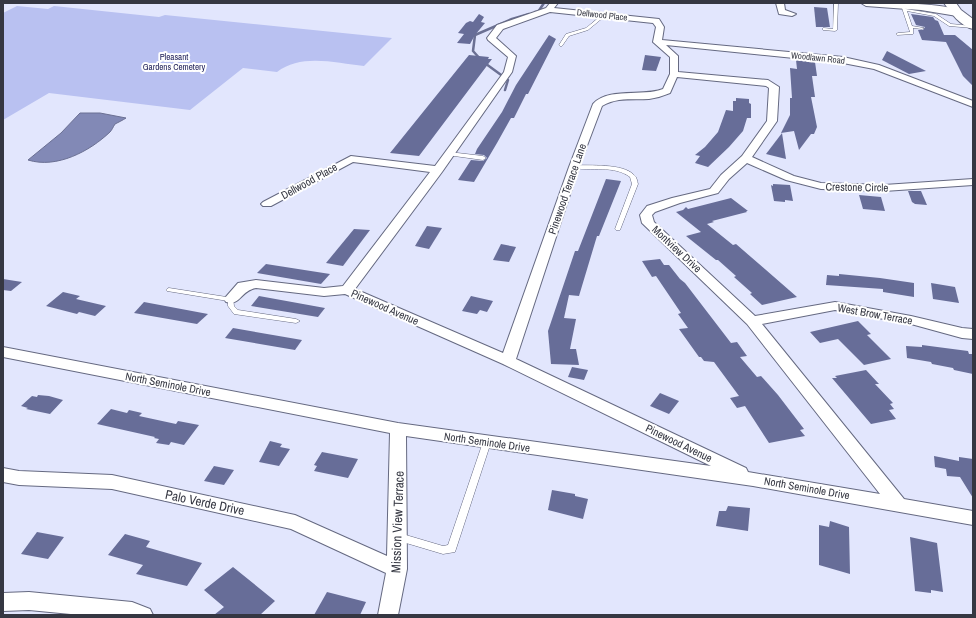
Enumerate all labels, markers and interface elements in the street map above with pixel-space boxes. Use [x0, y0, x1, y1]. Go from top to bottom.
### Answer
street label: Dellwood Place [576, 6, 628, 24]
street label: Woodlawn Road [791, 49, 845, 67]
park label: Pleasant Gardens Cemetery [143, 51, 205, 73]
street label: Pinewood Terrace Lane [545, 142, 589, 236]
street label: Dellwood Place [278, 160, 340, 202]
street label: Crestone Circle [826, 179, 888, 195]
street label: Montview Drive [649, 223, 705, 275]
street label: Pinewood Avenue [349, 286, 421, 328]
street label: West Brow Terrace [836, 301, 914, 327]
street label: North Seminole Drive [124, 369, 212, 399]
street label: Pinewood Avenue [643, 421, 715, 465]
street label: North Seminole Drive [443, 429, 531, 455]
street label: Mission View Terrace [387, 471, 408, 573]
street label: North Seminole Drive [763, 474, 851, 502]
street label: Palo Verde Drive [164, 486, 246, 519]

